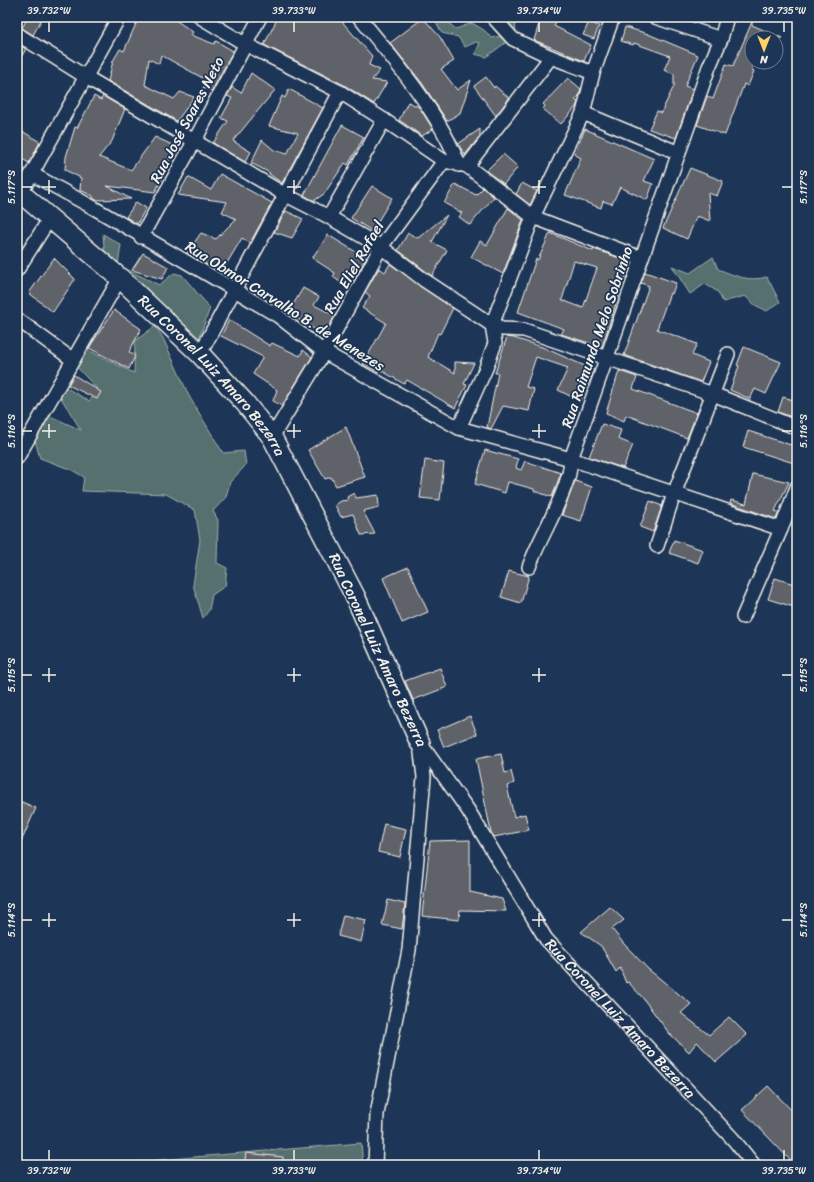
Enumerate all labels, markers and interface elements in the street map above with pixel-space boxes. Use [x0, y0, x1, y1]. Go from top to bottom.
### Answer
text: 39.732°W [27, 2, 71, 20]
text: 39.733°W [272, 2, 316, 20]
text: 39.734°W [517, 2, 561, 20]
text: 39.735°W [762, 2, 806, 20]
north arrow [744, 30, 784, 70]
text: N [760, 50, 769, 69]
street label: Rua José Soares Neto [143, 52, 232, 188]
text: 5.117°S [3, 169, 21, 204]
text: 5.117°S [795, 169, 813, 204]
street label: Rua Eliel Rafael [317, 215, 392, 318]
street label: Rua Obmor Carvalho B. de Menezes [180, 234, 390, 378]
street label: Rua Raimundo Melo Sobrinho [554, 242, 640, 431]
street label: Rua Coronel Luiz Amaro Bezerra [132, 288, 293, 461]
text: 5.116°S [3, 413, 21, 448]
text: 5.116°S [795, 413, 813, 448]
street label: Rua Coronel Luiz Amaro Bezerra [322, 549, 435, 752]
text: 5.115°S [3, 657, 21, 692]
text: 5.115°S [795, 657, 813, 692]
text: 5.114°S [3, 902, 21, 937]
text: 5.114°S [795, 902, 813, 937]
street label: Rua Coronel Luiz Amaro Bezerra [539, 932, 702, 1105]
text: 39.732°W [27, 1162, 71, 1180]
text: 39.733°W [272, 1162, 316, 1180]
text: 39.734°W [517, 1162, 561, 1180]
text: 39.735°W [762, 1162, 806, 1180]

